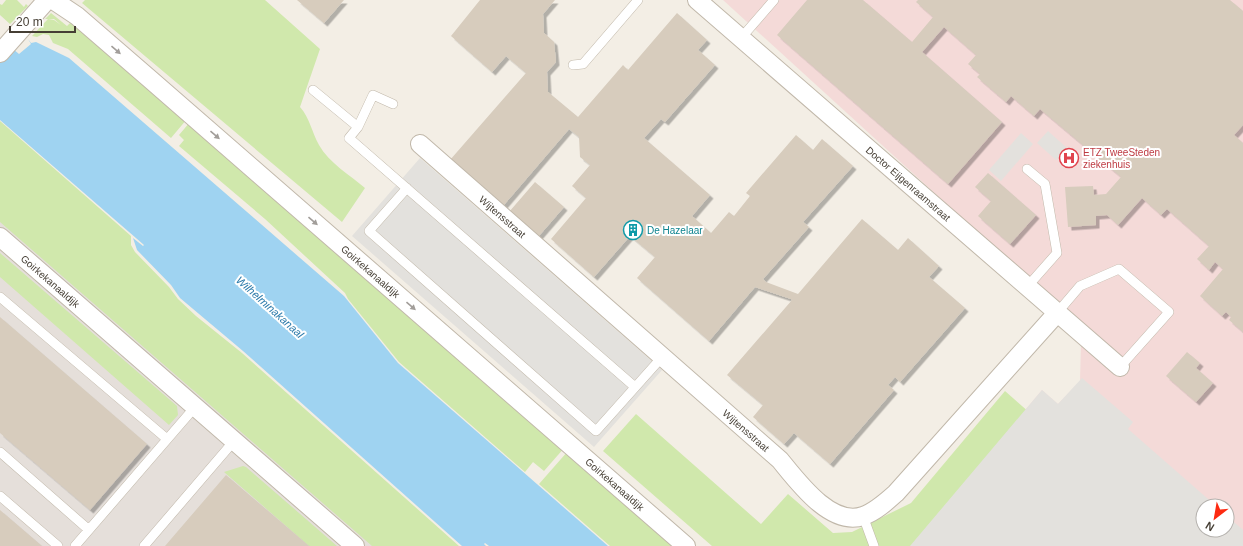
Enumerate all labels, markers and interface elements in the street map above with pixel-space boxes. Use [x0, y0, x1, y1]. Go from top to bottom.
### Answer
scale bar [10, 8, 75, 34]
text: 20 m [16, 15, 43, 29]
one-way arrow [111, 45, 122, 54]
one-way arrow [209, 131, 220, 140]
street label: Doctor Eijgenraamstraat [864, 144, 953, 223]
hospital icon: ETZ TweeSteden ziekenhuis [1058, 147, 1080, 169]
place label: ETZ TweeSteden ziekenhuis [1083, 147, 1160, 170]
street label: Wijtensstraat [477, 193, 528, 240]
one-way arrow [307, 216, 318, 225]
building icon: De Hazelaar [622, 219, 644, 241]
place label: De Hazelaar [647, 225, 703, 236]
street label: Goirkekanaaldijk [339, 243, 403, 300]
street label: Goirkekanaaldijk [19, 253, 83, 310]
water label: Wilhelminakanaal [234, 274, 306, 341]
one-way arrow [406, 301, 415, 310]
street label: Wijtensstraat [721, 407, 772, 454]
street label: Goirkekanaaldijk [583, 456, 647, 513]
north arrow [1195, 498, 1235, 538]
text: N [1203, 519, 1216, 534]

